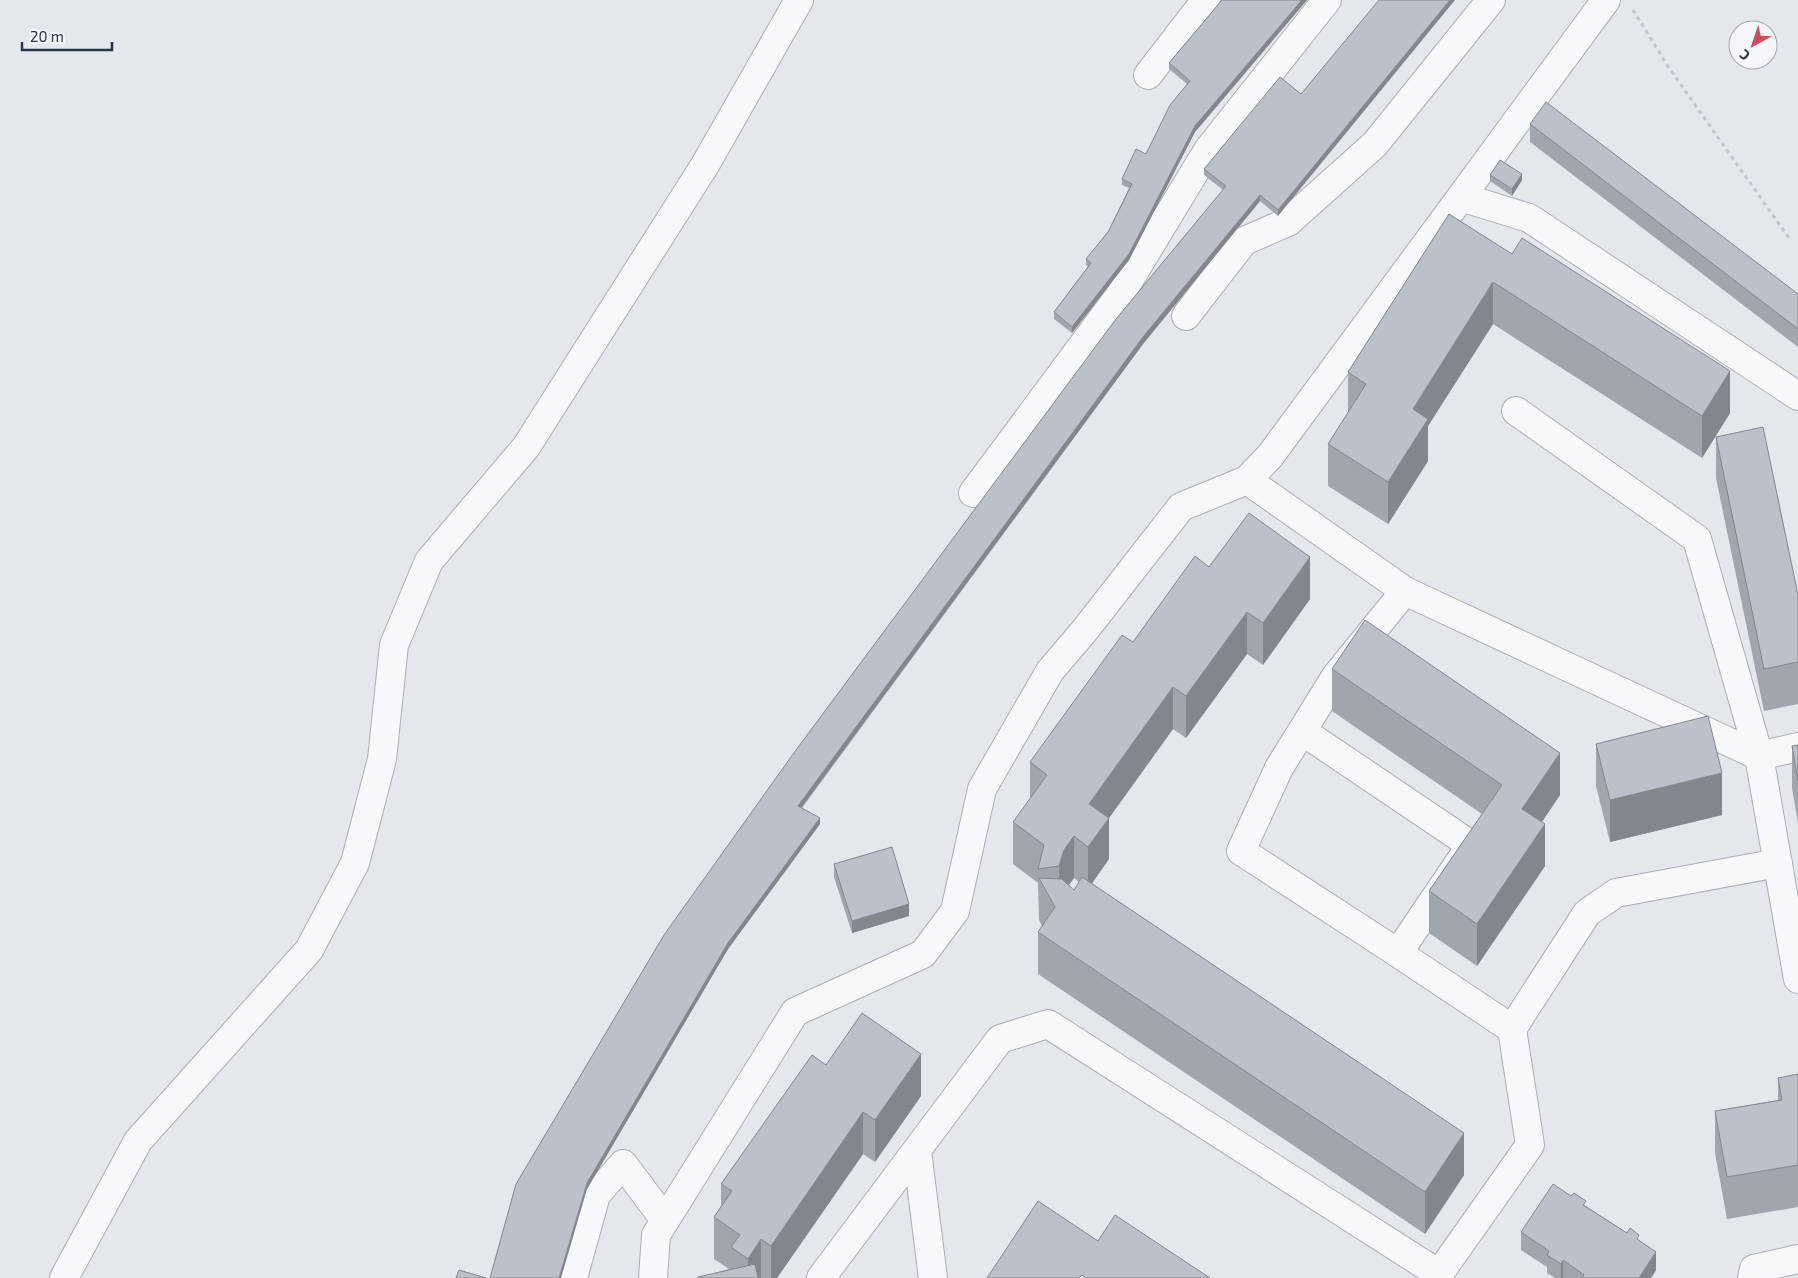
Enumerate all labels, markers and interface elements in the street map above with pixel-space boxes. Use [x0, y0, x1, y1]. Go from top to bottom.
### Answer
scale bar [22, 20, 112, 52]
north arrow [1728, 20, 1778, 70]
text: 20 m [30, 27, 64, 45]
text: С [1736, 46, 1753, 64]

